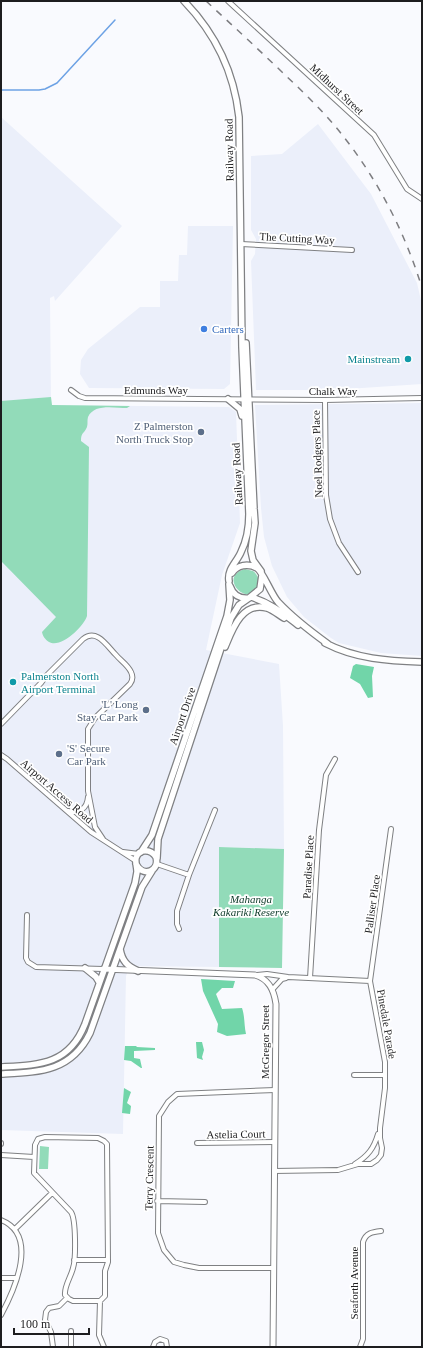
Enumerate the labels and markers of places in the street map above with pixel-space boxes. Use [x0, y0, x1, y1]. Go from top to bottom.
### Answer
place label: Carters [212, 323, 244, 335]
marker: Carters [199, 324, 209, 334]
place label: Mainstream [347, 353, 400, 365]
marker: Mainstream [403, 354, 413, 364]
place label: Z Palmerston North Truck Stop [116, 420, 193, 445]
marker: Z Palmerston North Truck Stop [196, 427, 206, 437]
place label: Palmerston North Airport Terminal [21, 670, 99, 695]
marker: Palmerston North Airport Terminal [8, 677, 18, 687]
place label: 'L' Long Stay Car Park [77, 698, 138, 723]
marker: 'L' Long Stay Car Park [141, 705, 151, 715]
place label: 'S' Secure Car Park [67, 742, 110, 767]
marker: 'S' Secure Car Park [54, 749, 64, 759]

